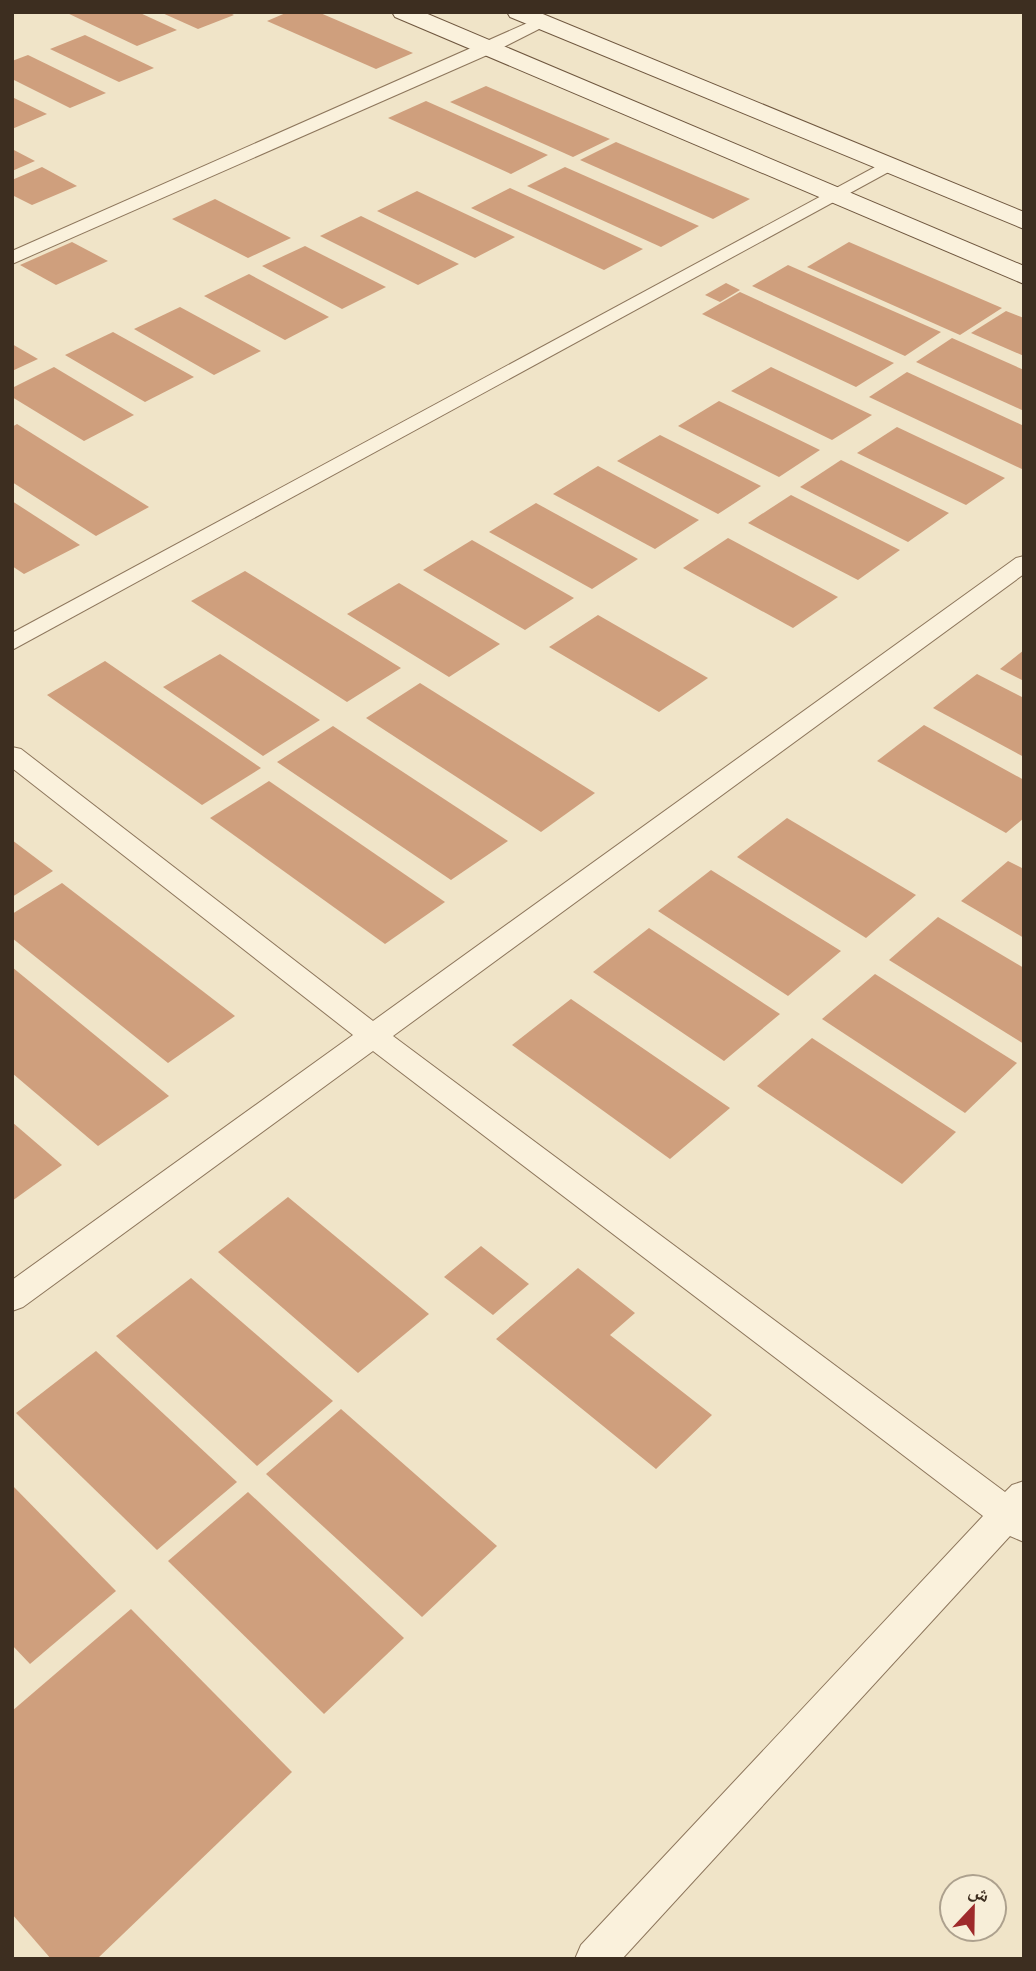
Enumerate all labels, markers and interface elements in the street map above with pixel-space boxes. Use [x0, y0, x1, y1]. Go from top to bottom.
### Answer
north arrow [938, 1873, 1008, 1943]
text: ش [963, 1876, 994, 1914]

